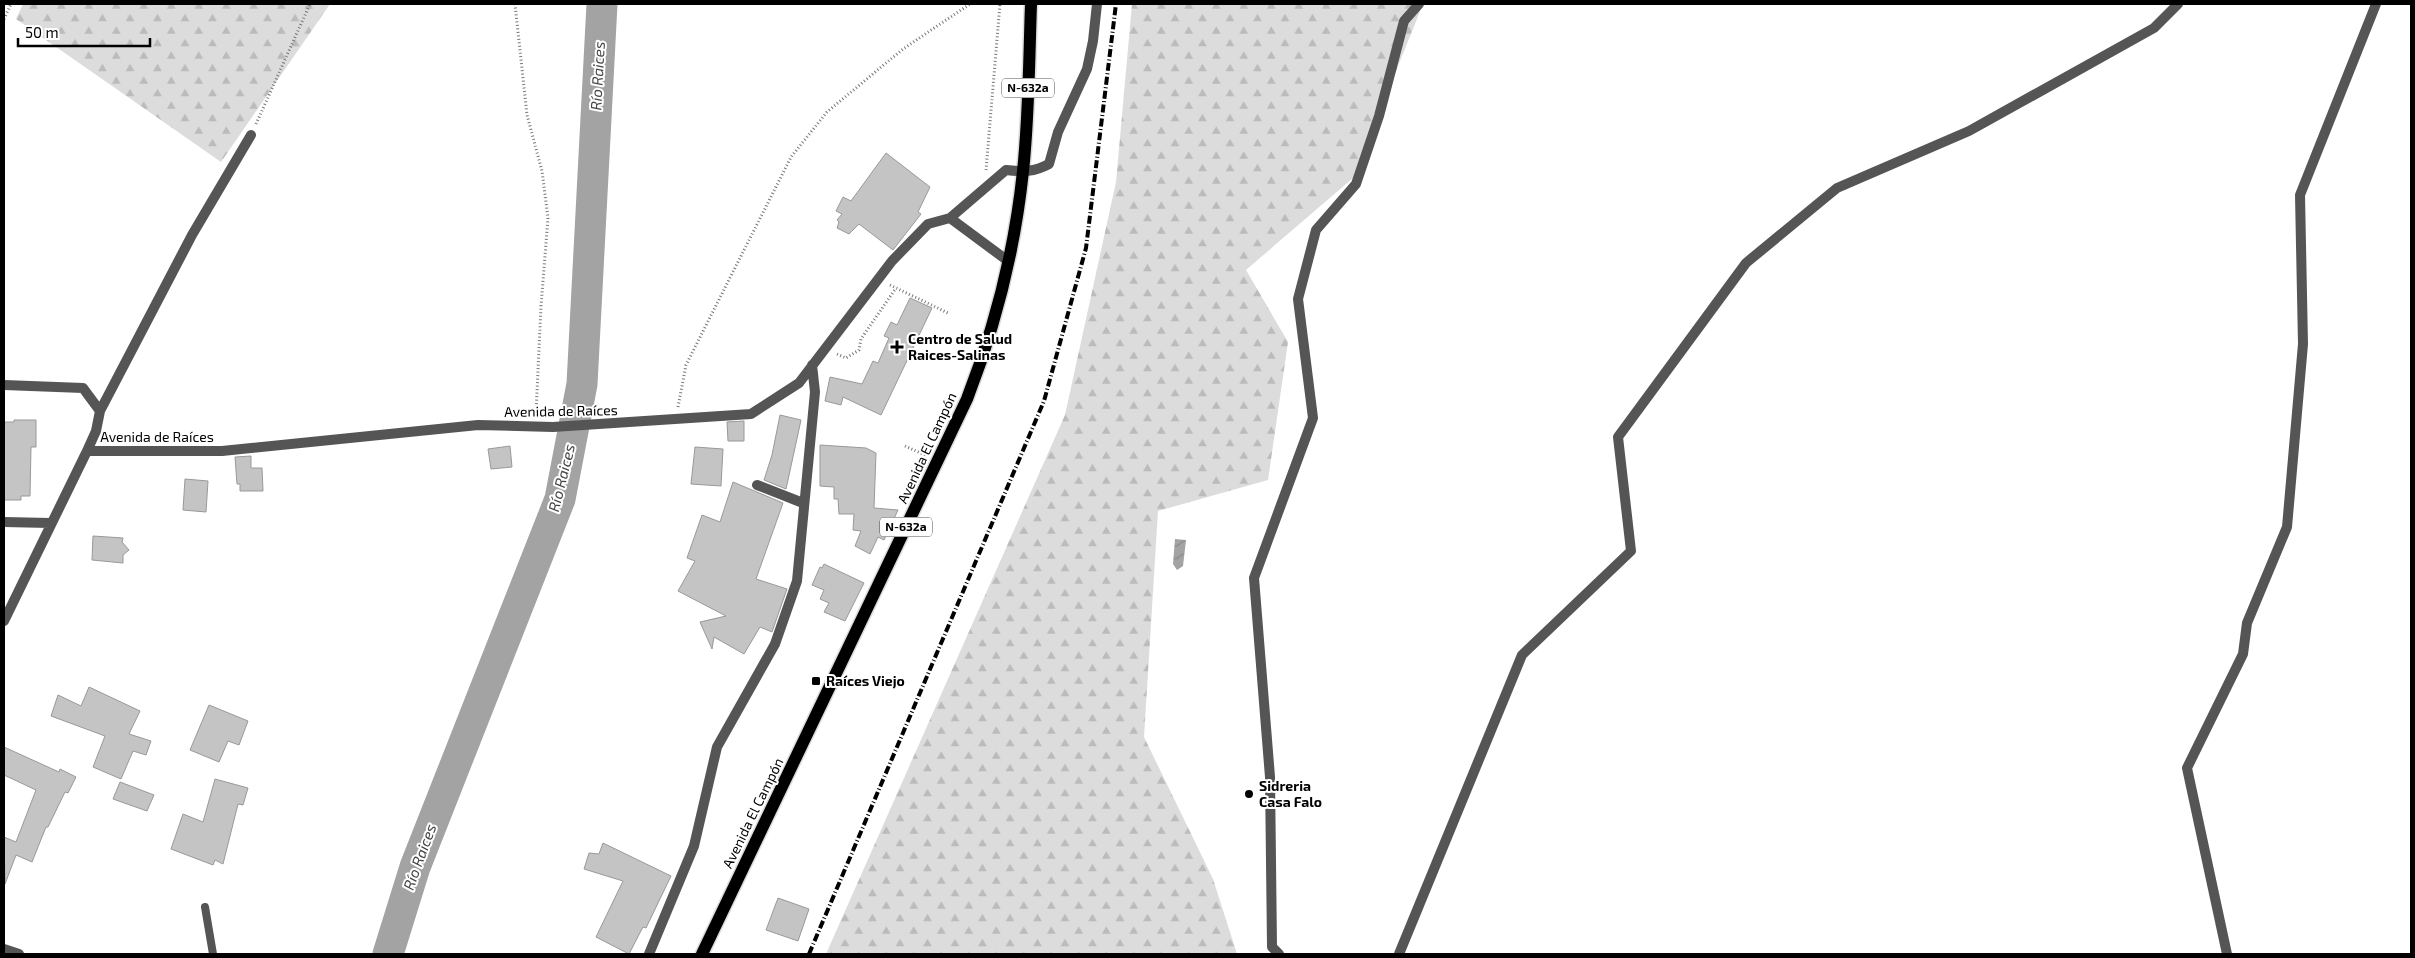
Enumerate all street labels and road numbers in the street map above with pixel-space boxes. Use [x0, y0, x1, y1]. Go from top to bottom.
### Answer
road number: N-632a [1002, 78, 1054, 98]
street label: Avenida El Campón [893, 390, 960, 506]
street label: Avenida de Raíces [504, 401, 618, 420]
street label: Avenida de Raíces [100, 428, 214, 445]
road number: N-632a [880, 518, 932, 536]
street label: Avenida El Campón [718, 755, 787, 871]

